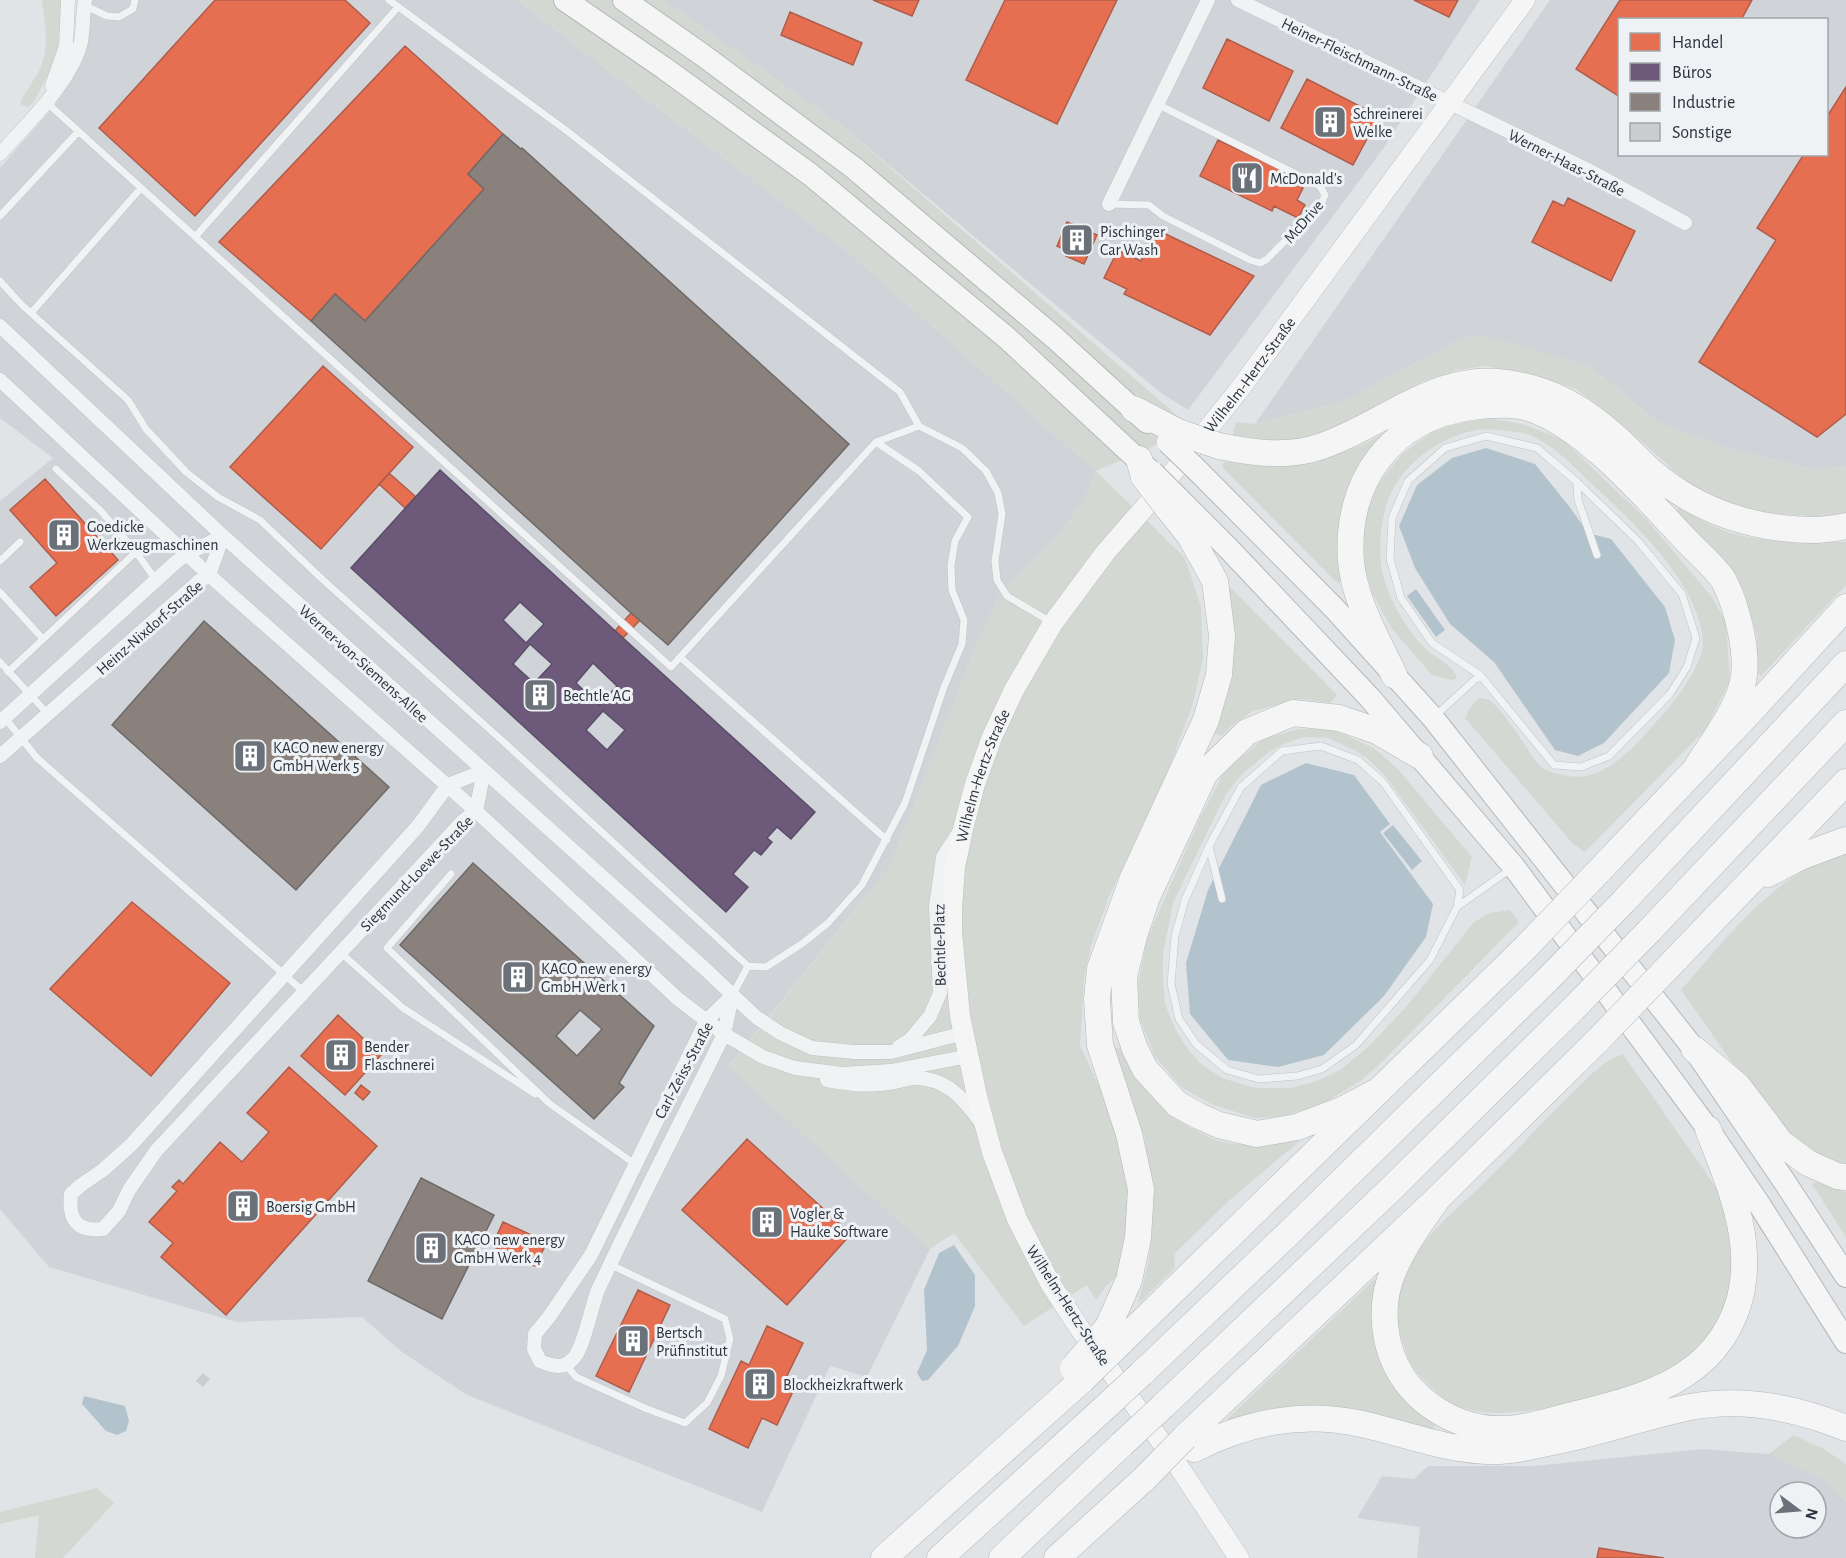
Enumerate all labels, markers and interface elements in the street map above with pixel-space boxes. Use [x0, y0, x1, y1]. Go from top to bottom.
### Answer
street label: Heiner-Fleischmann-Straße [1279, 15, 1440, 105]
legend [1618, 18, 1828, 156]
text: Handel [1672, 34, 1723, 52]
text: Büros [1672, 64, 1712, 82]
text: Industrie [1672, 94, 1735, 112]
building icon: Schreinerei Welke [1312, 104, 1348, 140]
place label: Schreinerei Welke [1353, 106, 1423, 140]
text: Sonstige [1672, 124, 1732, 142]
street label: Werner-Haas-Straße [1506, 127, 1627, 199]
restaurant icon: McDonald's [1229, 160, 1265, 196]
place label: McDonald's [1270, 171, 1343, 187]
street label: McDrive [1281, 197, 1327, 246]
building icon: Pischinger Car Wash [1059, 222, 1095, 258]
place label: Pischinger Car Wash [1100, 224, 1166, 258]
street label: Wilhelm-Hertz-Straße [1201, 314, 1299, 436]
building icon: Goedicke Werkzeugmaschinen [46, 517, 82, 553]
place label: Goedicke Werkzeugmaschinen [87, 519, 219, 553]
street label: Heinz-Nixdorf-Straße [94, 577, 206, 678]
street label: Werner-von-Siemens-Allee [296, 602, 431, 726]
building icon: Bechtle AG [522, 677, 558, 713]
place label: Bechtle AG [563, 688, 631, 704]
street label: Wilhelm-Hertz-Straße [953, 707, 1013, 844]
building icon: KACO new energy GmbH Werk 5 [232, 738, 268, 774]
place label: KACO new energy GmbH Werk 5 [273, 740, 384, 774]
street label: Siegmund-Loewe-Straße [357, 813, 476, 935]
street label: Bechtle-Platz [931, 903, 949, 986]
building icon: KACO new energy GmbH Werk 1 [500, 959, 536, 995]
place label: KACO new energy GmbH Werk 1 [541, 961, 652, 995]
street label: Carl-Zeiss-Straße [652, 1019, 716, 1121]
building icon: Bender Flaschnerei [323, 1037, 359, 1073]
place label: Bender Flaschnerei [364, 1039, 435, 1073]
building icon: Boersig GmbH [225, 1188, 261, 1224]
place label: Boersig GmbH [266, 1199, 356, 1215]
building icon: Vogler & Hauke Software [749, 1204, 785, 1240]
place label: Vogler & Hauke Software [790, 1206, 888, 1240]
building icon: KACO new energy GmbH Werk 4 [413, 1230, 449, 1266]
place label: KACO new energy GmbH Werk 4 [454, 1232, 565, 1266]
street label: Wilhelm-Hertz-Straße [1023, 1242, 1113, 1369]
building icon: Bertsch Prüfinstitut [615, 1323, 651, 1359]
place label: Bertsch Prüfinstitut [656, 1325, 728, 1359]
building icon: Blockheizkraftwerk [742, 1366, 778, 1402]
place label: Blockheizkraftwerk [783, 1377, 904, 1393]
north arrow [1768, 1480, 1828, 1540]
text: N [1802, 1506, 1821, 1521]

